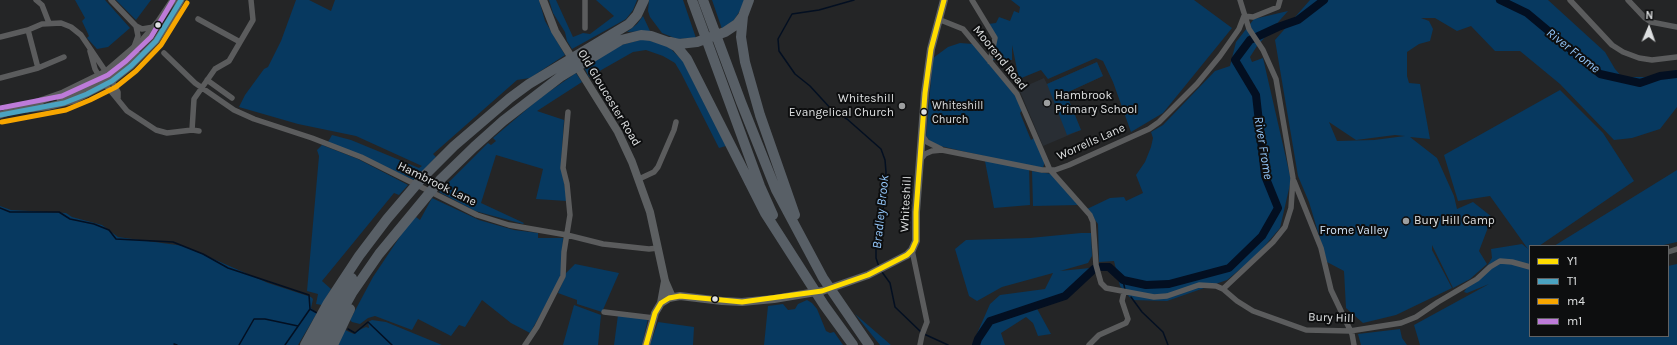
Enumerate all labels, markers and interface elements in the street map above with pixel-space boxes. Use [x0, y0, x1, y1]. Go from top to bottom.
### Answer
north arrow [1629, 8, 1669, 48]
text: N [1645, 9, 1654, 22]
unlabelled marker [153, 20, 163, 30]
street label: Moorend Road [970, 23, 1030, 93]
water label: River Frome [1543, 25, 1603, 77]
street label: Old Gloucester Road [574, 47, 644, 149]
place label: Hambrook Primary School [1055, 89, 1137, 117]
place label: Whiteshill Evangelical Church [789, 92, 894, 120]
marker: Hambrook Primary School [1042, 98, 1052, 108]
place label: Whiteshill Church [932, 99, 983, 125]
marker: Whiteshill Evangelical Church [897, 101, 907, 111]
marker: Whiteshill Church [919, 107, 929, 117]
water label: River Frome [1250, 115, 1276, 181]
street label: Worrells Lane [1055, 121, 1127, 163]
street label: Hambrook Lane [395, 159, 479, 209]
water label: Bradley Brook [869, 174, 893, 250]
street label: Whiteshill [897, 176, 915, 232]
place label: Bury Hill Camp [1414, 214, 1495, 228]
marker: Bury Hill Camp [1401, 216, 1411, 226]
park label: Frome Valley [1320, 224, 1388, 238]
legend [1529, 245, 1669, 337]
text: Y1 [1567, 254, 1578, 268]
text: T1 [1567, 274, 1577, 288]
unlabelled marker [710, 294, 720, 304]
text: m4 [1567, 294, 1585, 308]
street label: Bury Hill [1308, 310, 1354, 326]
text: m1 [1567, 314, 1582, 328]

